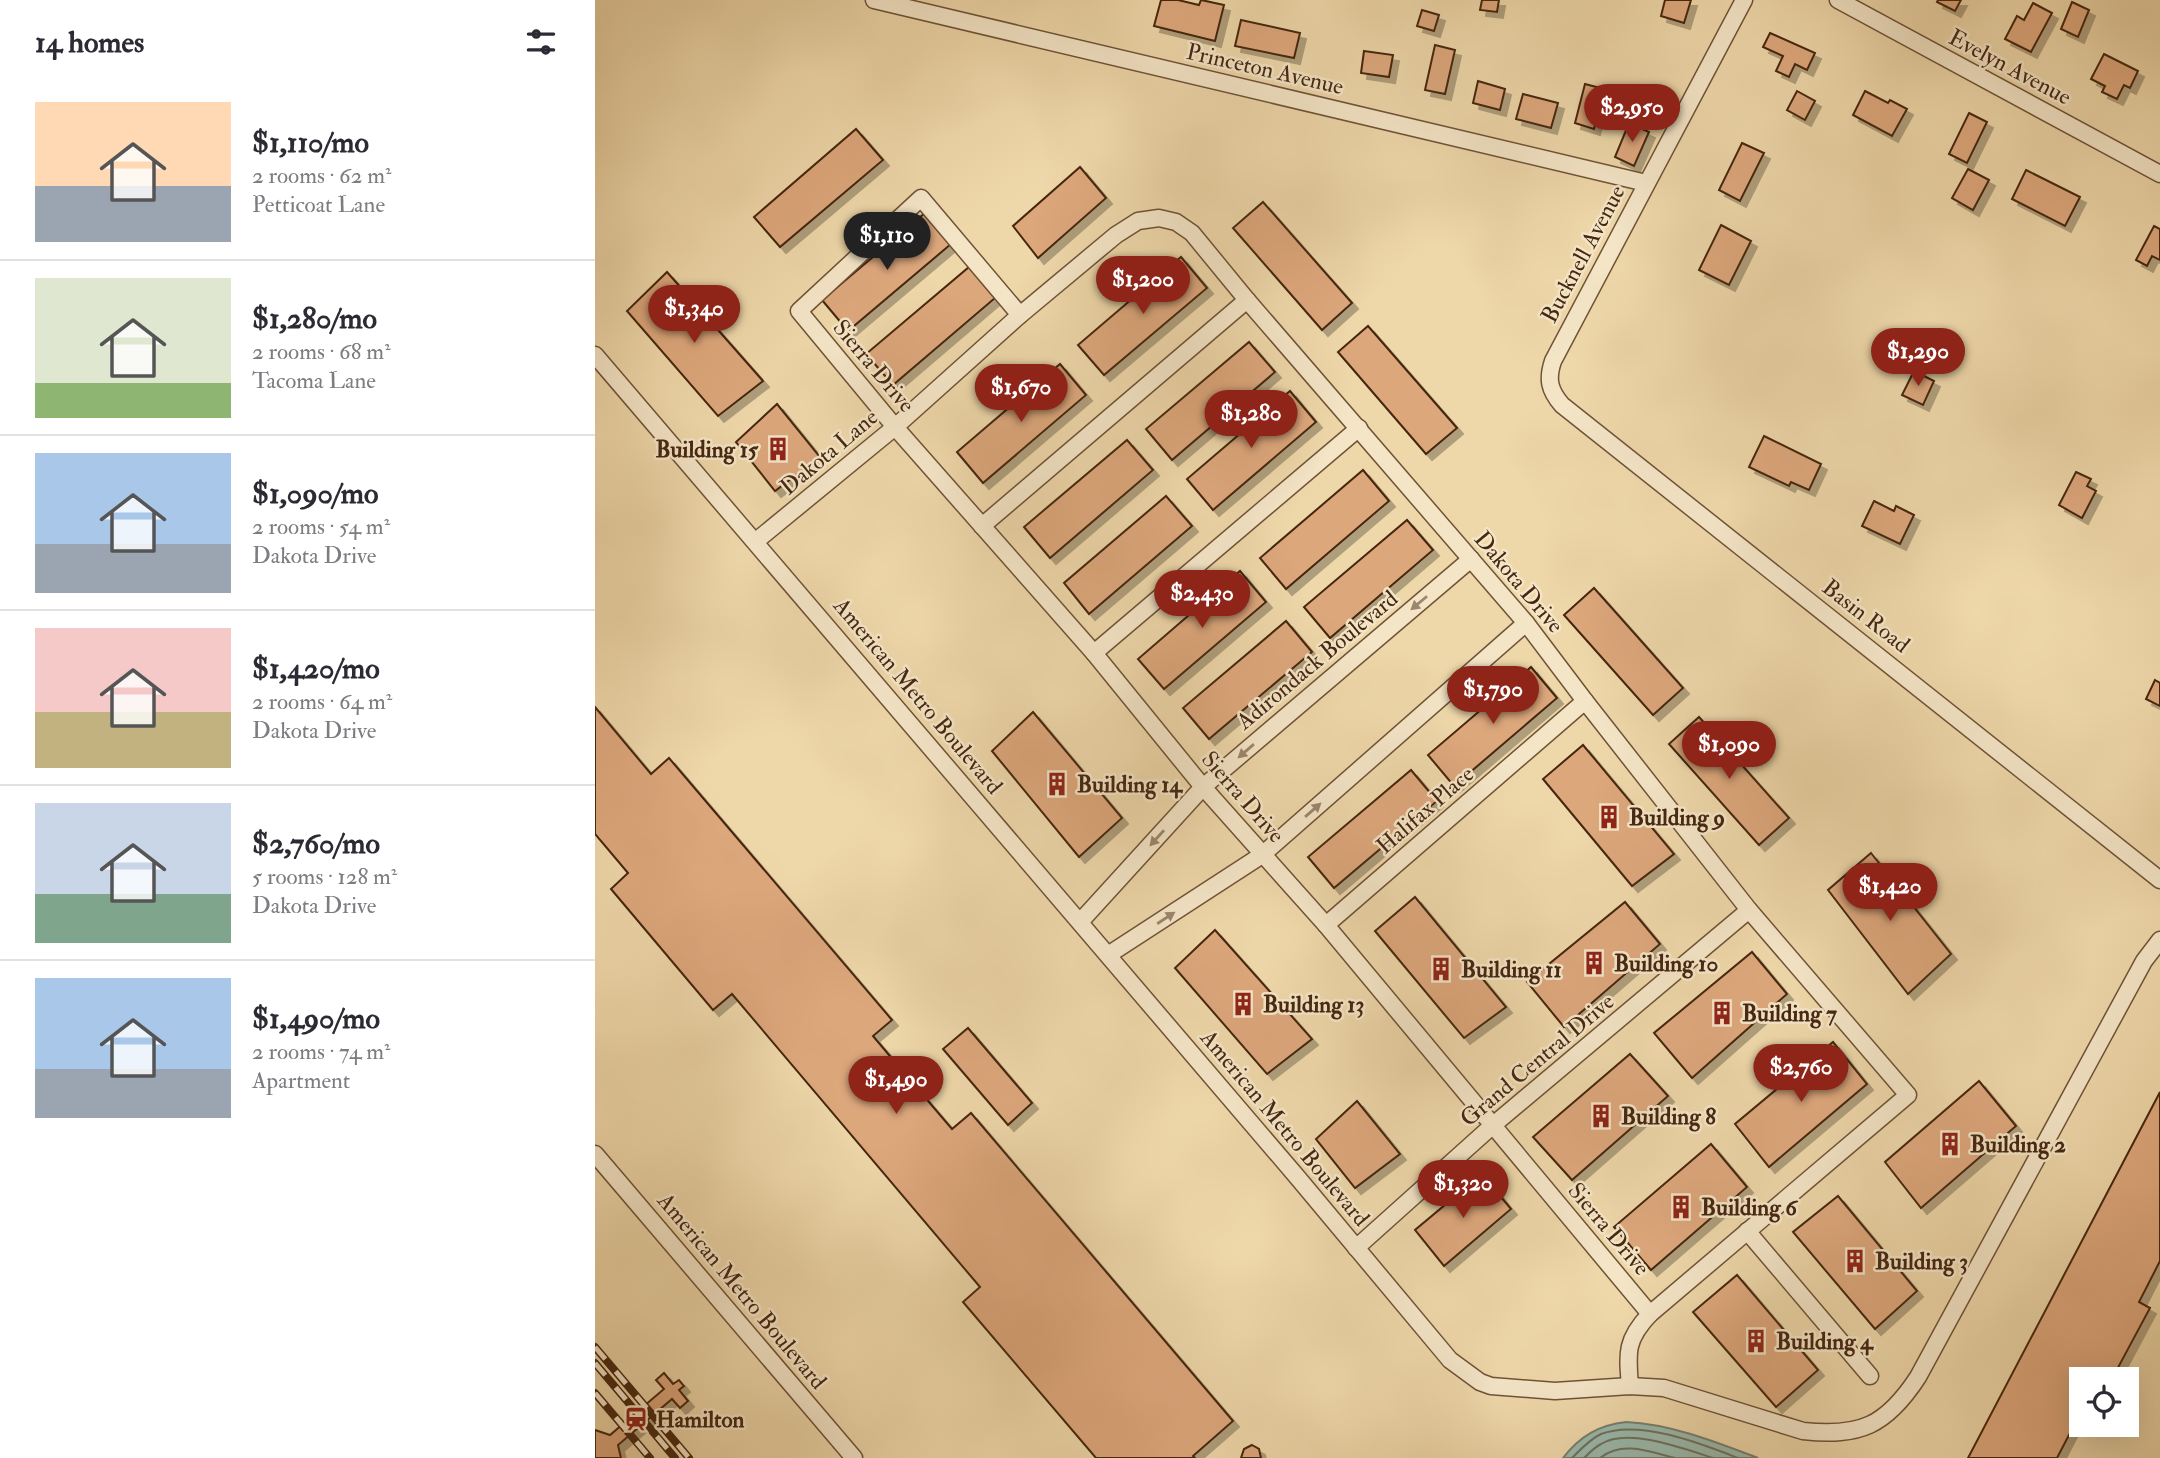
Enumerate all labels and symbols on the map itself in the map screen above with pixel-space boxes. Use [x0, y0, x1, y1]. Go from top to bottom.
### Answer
street label: Evelyn Avenue [1944, 23, 2077, 112]
street label: Princeton Avenue [1184, 37, 1347, 101]
pin: $2,950 [1575, 85, 1689, 144]
street label: Bucknell Avenue [1535, 180, 1632, 328]
pin: $1,110 [830, 212, 944, 272]
pin: $1,200 [1086, 256, 1200, 316]
pin: $1,340 [637, 286, 751, 345]
street label: Sierra Drive [827, 314, 921, 419]
pin: $1,290 [1861, 328, 1975, 388]
pin: $1,670 [964, 364, 1078, 424]
pin: $1,280 [1194, 391, 1308, 450]
street label: Dakota Lane [774, 402, 884, 501]
place label: Building 15 [655, 435, 759, 465]
building icon: Building 15 [764, 435, 792, 463]
street label: Dakota Drive [1468, 525, 1570, 639]
pin: $2,430 [1145, 570, 1259, 630]
street label: Basin Road [1816, 573, 1916, 659]
street label: Adirondack Boulevard [1230, 584, 1404, 737]
street label: American Metro Boulevard [827, 591, 1009, 800]
one-way arrow [1410, 595, 1427, 610]
pin: $1,790 [1436, 666, 1550, 726]
pin: $1,090 [1672, 722, 1786, 781]
one-way arrow [1237, 743, 1254, 758]
street label: Sierra Drive [1195, 745, 1291, 849]
street label: Halifax Place [1370, 759, 1480, 860]
building icon: Building 14 [1043, 770, 1071, 798]
place label: Building 14 [1077, 770, 1184, 800]
one-way arrow [1304, 802, 1322, 818]
building icon: Building 9 [1595, 803, 1623, 831]
place label: Building 9 [1629, 803, 1725, 833]
one-way arrow [1150, 829, 1166, 846]
pin: $1,420 [1833, 864, 1947, 923]
one-way arrow [1156, 912, 1175, 925]
building icon: Building 10 [1580, 949, 1608, 977]
place label: Building 10 [1614, 949, 1718, 979]
building icon: Building 11 [1427, 955, 1455, 983]
place label: Building 11 [1461, 955, 1562, 985]
street label: Grand Central Drive [1454, 987, 1620, 1133]
building icon: Building 13 [1229, 990, 1257, 1018]
place label: Building 13 [1263, 990, 1364, 1020]
building icon: Building 7 [1708, 999, 1736, 1027]
place label: Building 7 [1742, 999, 1837, 1029]
street label: American Metro Boulevard [1194, 1023, 1376, 1232]
pin: $2,760 [1744, 1044, 1858, 1104]
pin: $1,490 [839, 1056, 953, 1116]
building icon: Building 8 [1587, 1102, 1615, 1130]
place label: Building 8 [1621, 1102, 1716, 1132]
building icon: Building 2 [1936, 1130, 1964, 1158]
place label: Building 2 [1970, 1130, 2066, 1160]
pin: $1,320 [1406, 1160, 1520, 1220]
street label: Sierra Drive [1562, 1177, 1656, 1282]
street label: American Metro Boulevard [651, 1186, 833, 1395]
building icon: Building 6 [1667, 1193, 1695, 1221]
place label: Building 6 [1701, 1193, 1799, 1223]
building icon: Building 3 [1841, 1247, 1869, 1275]
place label: Building 3 [1875, 1247, 1968, 1277]
building icon: Building 4 [1742, 1327, 1770, 1355]
place label: Building 4 [1776, 1327, 1874, 1357]
station icon: Hamilton [622, 1405, 650, 1433]
place label: Hamilton [656, 1405, 744, 1434]

